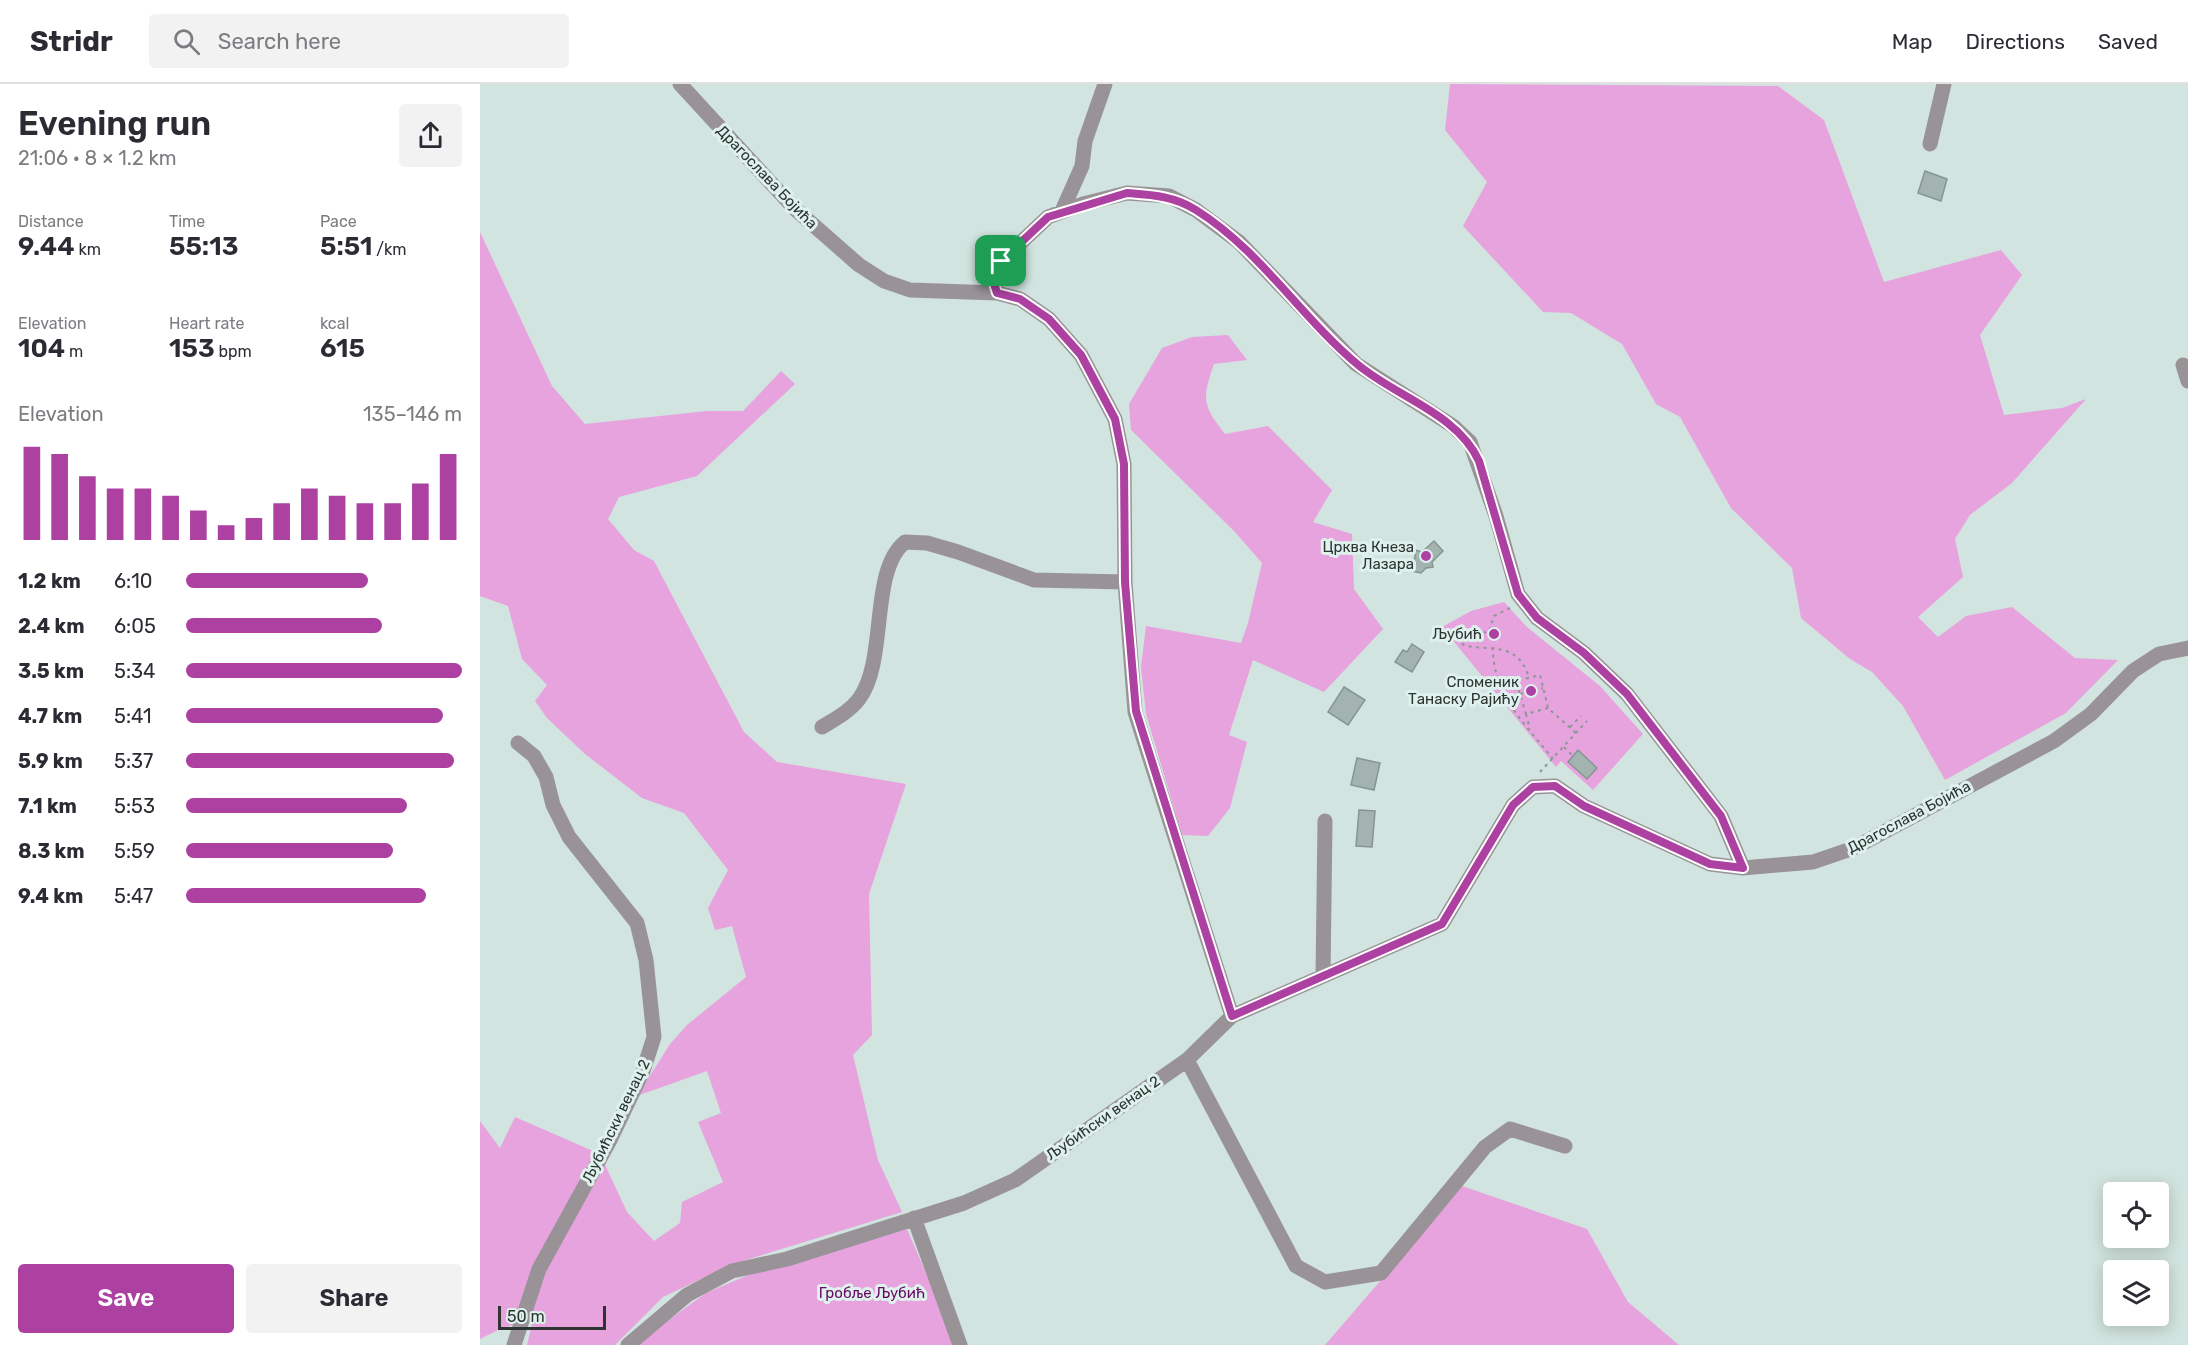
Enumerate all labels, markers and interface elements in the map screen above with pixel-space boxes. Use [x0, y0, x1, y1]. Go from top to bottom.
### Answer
search box [149, 14, 569, 68]
text: Stridr [30, 25, 113, 58]
icon: search [170, 25, 203, 58]
text: Search here [218, 28, 341, 55]
text: Map [1892, 29, 1933, 54]
text: Directions [1966, 29, 2065, 54]
text: Saved [2098, 29, 2158, 54]
text: Evening run [18, 104, 211, 143]
button: share [399, 104, 462, 167]
street label: Драгослава Бојића [713, 121, 821, 233]
text: 21:06 · 8 × 1.2 km [18, 146, 177, 170]
text: Distance [18, 212, 84, 231]
text: Time [169, 212, 205, 231]
text: Pace [320, 212, 357, 231]
text: 9.44 [18, 231, 75, 262]
text: 55:13 [169, 231, 238, 262]
text: 5:51 [320, 231, 372, 262]
pin [975, 235, 1026, 286]
text: km [75, 240, 101, 259]
text: /km [372, 240, 407, 259]
icon: arrive [984, 244, 1017, 277]
text: Elevation [18, 314, 87, 333]
text: Heart rate [169, 314, 244, 333]
text: kcal [320, 314, 349, 333]
text: 104 [18, 333, 65, 364]
text: 153 [169, 333, 215, 364]
text: 615 [320, 333, 365, 364]
text: m [65, 342, 83, 361]
text: bpm [215, 342, 252, 361]
text: Elevation [18, 402, 104, 426]
text: 135–146 m [363, 402, 462, 426]
place label: Црква Кнеза Лазара [1323, 538, 1414, 573]
marker: Црква Кнеза Лазара [1419, 549, 1433, 563]
text: 1.2 km [18, 569, 81, 593]
text: 6:10 [114, 569, 152, 593]
text: 2.4 km [18, 614, 84, 638]
text: 6:05 [114, 614, 156, 638]
place label: Љубић [1432, 625, 1482, 643]
marker: Љубић [1487, 627, 1501, 641]
text: 3.5 km [18, 659, 84, 683]
text: 5:34 [114, 659, 155, 683]
place label: Споменик Танаску Рајићу [1408, 673, 1519, 708]
marker: Споменик Танаску Рајићу [1524, 684, 1538, 698]
text: 4.7 km [18, 704, 82, 728]
text: 5:41 [114, 704, 152, 728]
text: 5.9 km [18, 749, 83, 773]
text: 5:37 [114, 749, 153, 773]
street label: Драгослава Бојића [1844, 777, 1974, 857]
text: 7.1 km [18, 794, 77, 818]
text: 5:53 [114, 794, 155, 818]
text: 8.3 km [18, 839, 85, 863]
text: 5:59 [114, 839, 155, 863]
text: 9.4 km [18, 884, 83, 908]
text: 5:47 [114, 884, 153, 908]
street label: Љубићски венац 2 [578, 1056, 654, 1186]
street label: Љубићски венац 2 [1043, 1072, 1164, 1164]
map controls [2103, 1182, 2169, 1326]
button: locate [2103, 1182, 2169, 1248]
button: layers [2103, 1260, 2169, 1326]
button: Save [18, 1264, 234, 1333]
button: Share [246, 1264, 462, 1333]
park label: Гробље Љубић [819, 1284, 925, 1302]
scale bar [498, 1303, 606, 1330]
text: 50 m [507, 1307, 545, 1326]

